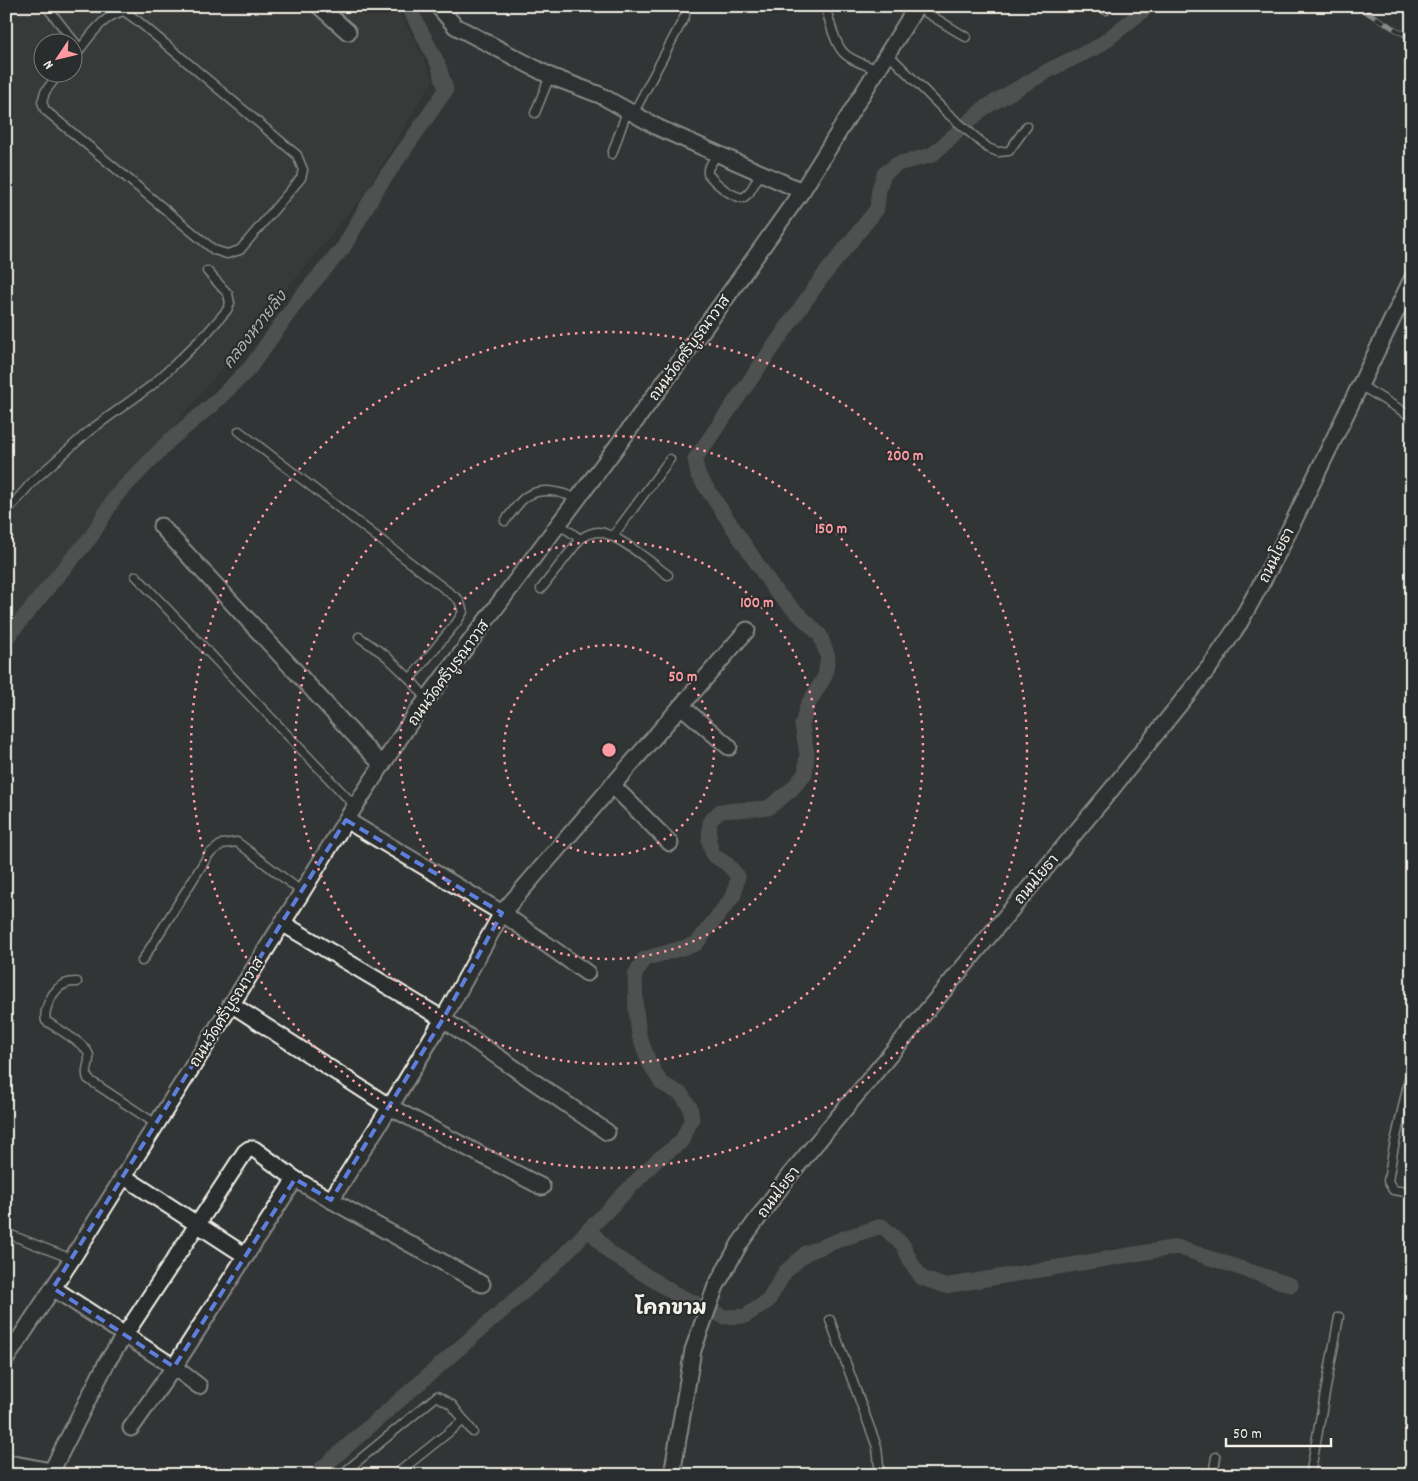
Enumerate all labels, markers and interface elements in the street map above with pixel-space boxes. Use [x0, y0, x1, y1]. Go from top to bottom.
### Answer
north arrow [32, 32, 82, 82]
text: N [39, 56, 59, 73]
water label: คลองหวายลิง [218, 286, 295, 374]
street label: ถนนวัดศรีบูรณาวาส [645, 291, 737, 407]
text: 200 m [887, 446, 923, 468]
text: 150 m [815, 519, 847, 541]
street label: ถนนโยธา [1254, 524, 1301, 587]
text: 100 m [740, 593, 774, 615]
street label: ถนนวัดศรีบูรณาวาส [404, 616, 496, 732]
text: 50 m [669, 667, 697, 689]
centre of rings [600, 741, 618, 759]
street label: ถนนโยธา [1009, 850, 1065, 910]
street label: ถนนวัดศรีบูรณาวาส [185, 953, 271, 1072]
street label: ถนนโยธา [752, 1162, 806, 1223]
district label: โคกขาม [634, 1294, 707, 1324]
scale bar [1226, 1416, 1330, 1448]
text: 50 m [1233, 1424, 1262, 1446]

